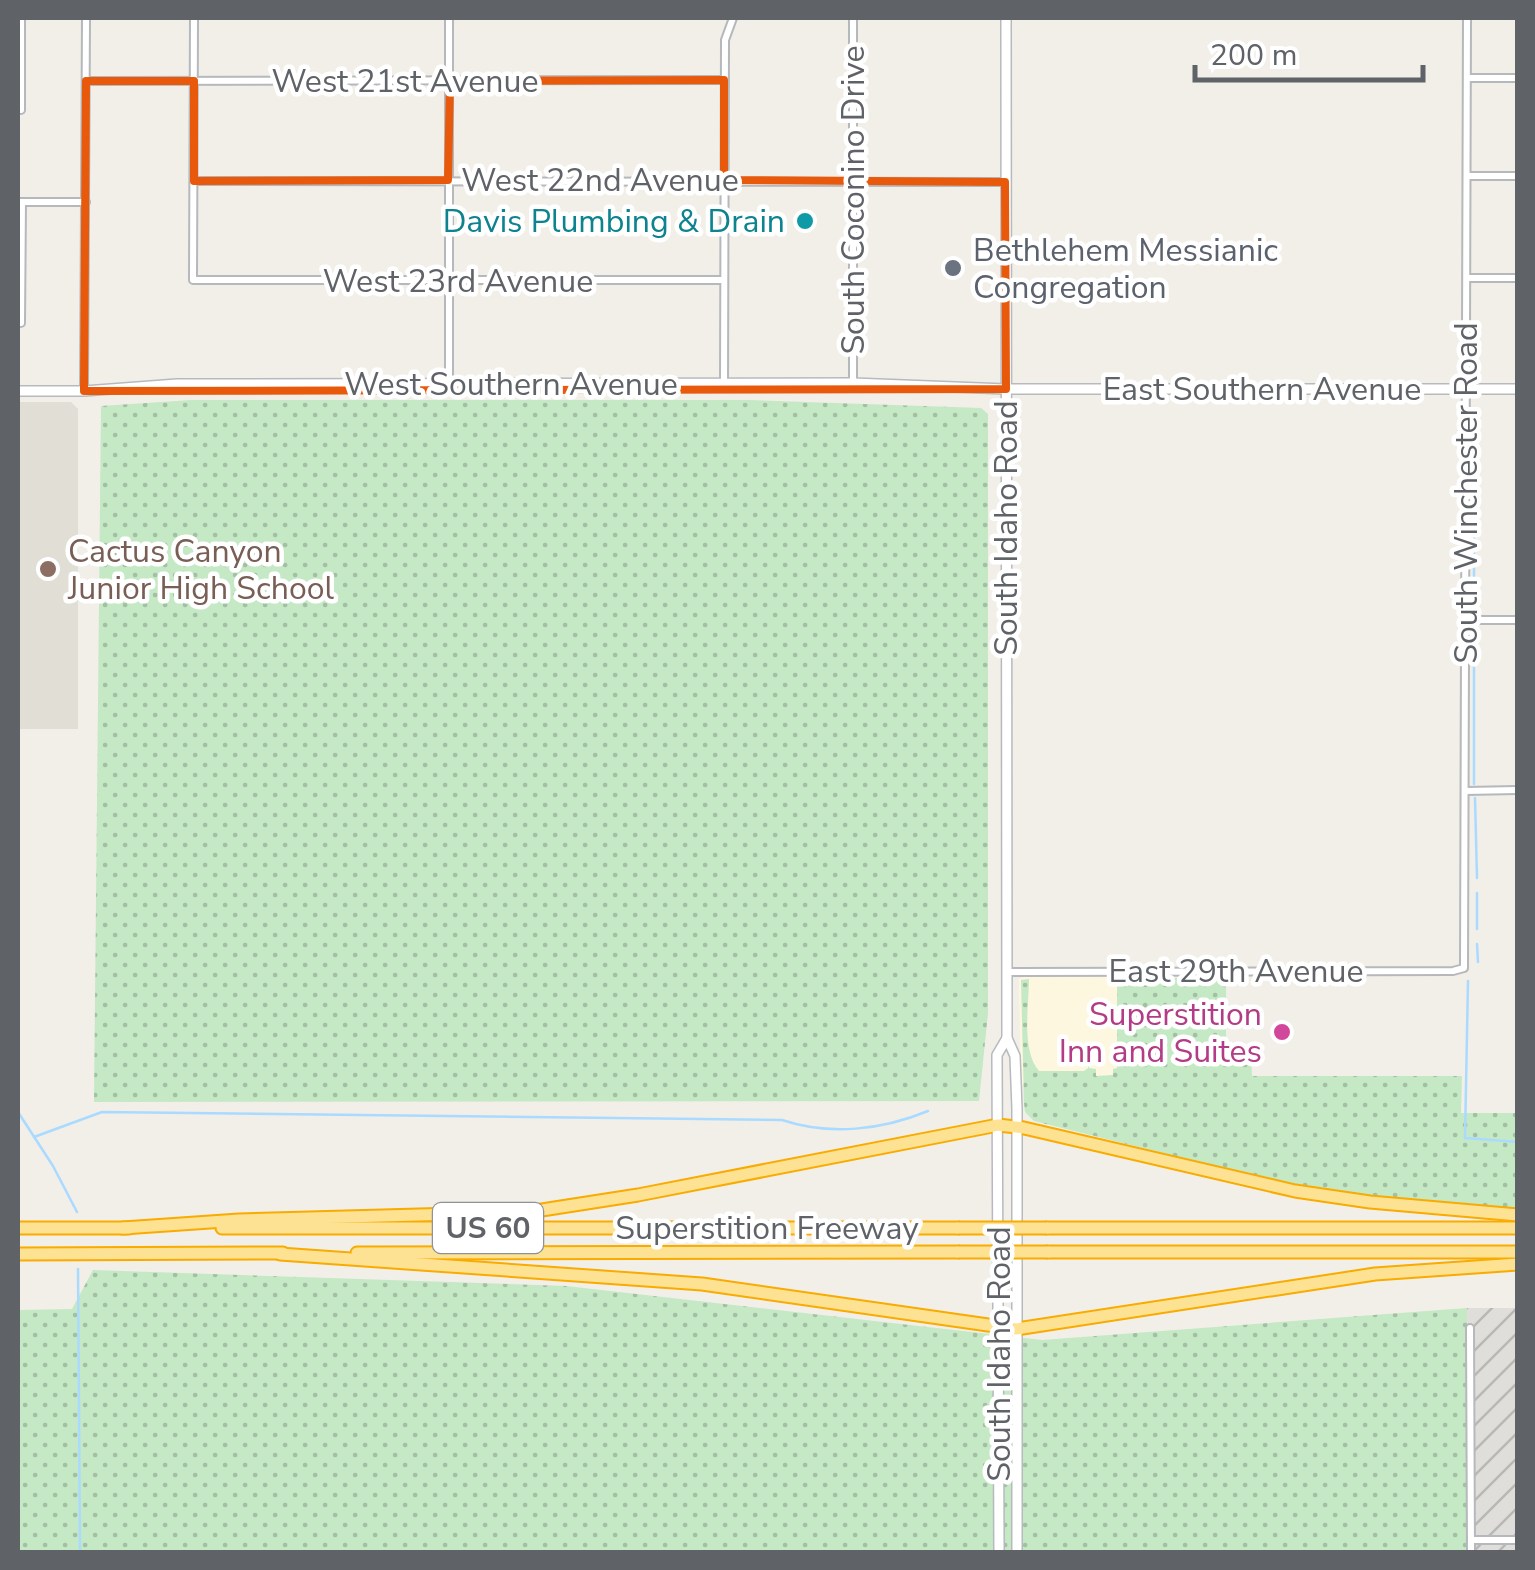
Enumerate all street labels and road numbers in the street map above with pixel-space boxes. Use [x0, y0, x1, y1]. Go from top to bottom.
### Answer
street label: South Coconino Drive [832, 45, 875, 355]
street label: West 21st Avenue [272, 60, 539, 103]
street label: West 22nd Avenue [461, 159, 739, 202]
street label: West 23rd Avenue [323, 260, 593, 303]
street label: South Winchester Road [1445, 322, 1488, 664]
street label: West Southern Avenue [344, 363, 678, 406]
street label: East Southern Avenue [1103, 368, 1421, 411]
street label: South Idaho Road [985, 400, 1028, 656]
street label: East 29th Avenue [1109, 950, 1363, 993]
road number: US 60 [433, 1203, 543, 1253]
street label: Superstition Freeway [615, 1207, 919, 1250]
street label: South Idaho Road [978, 1226, 1021, 1482]

